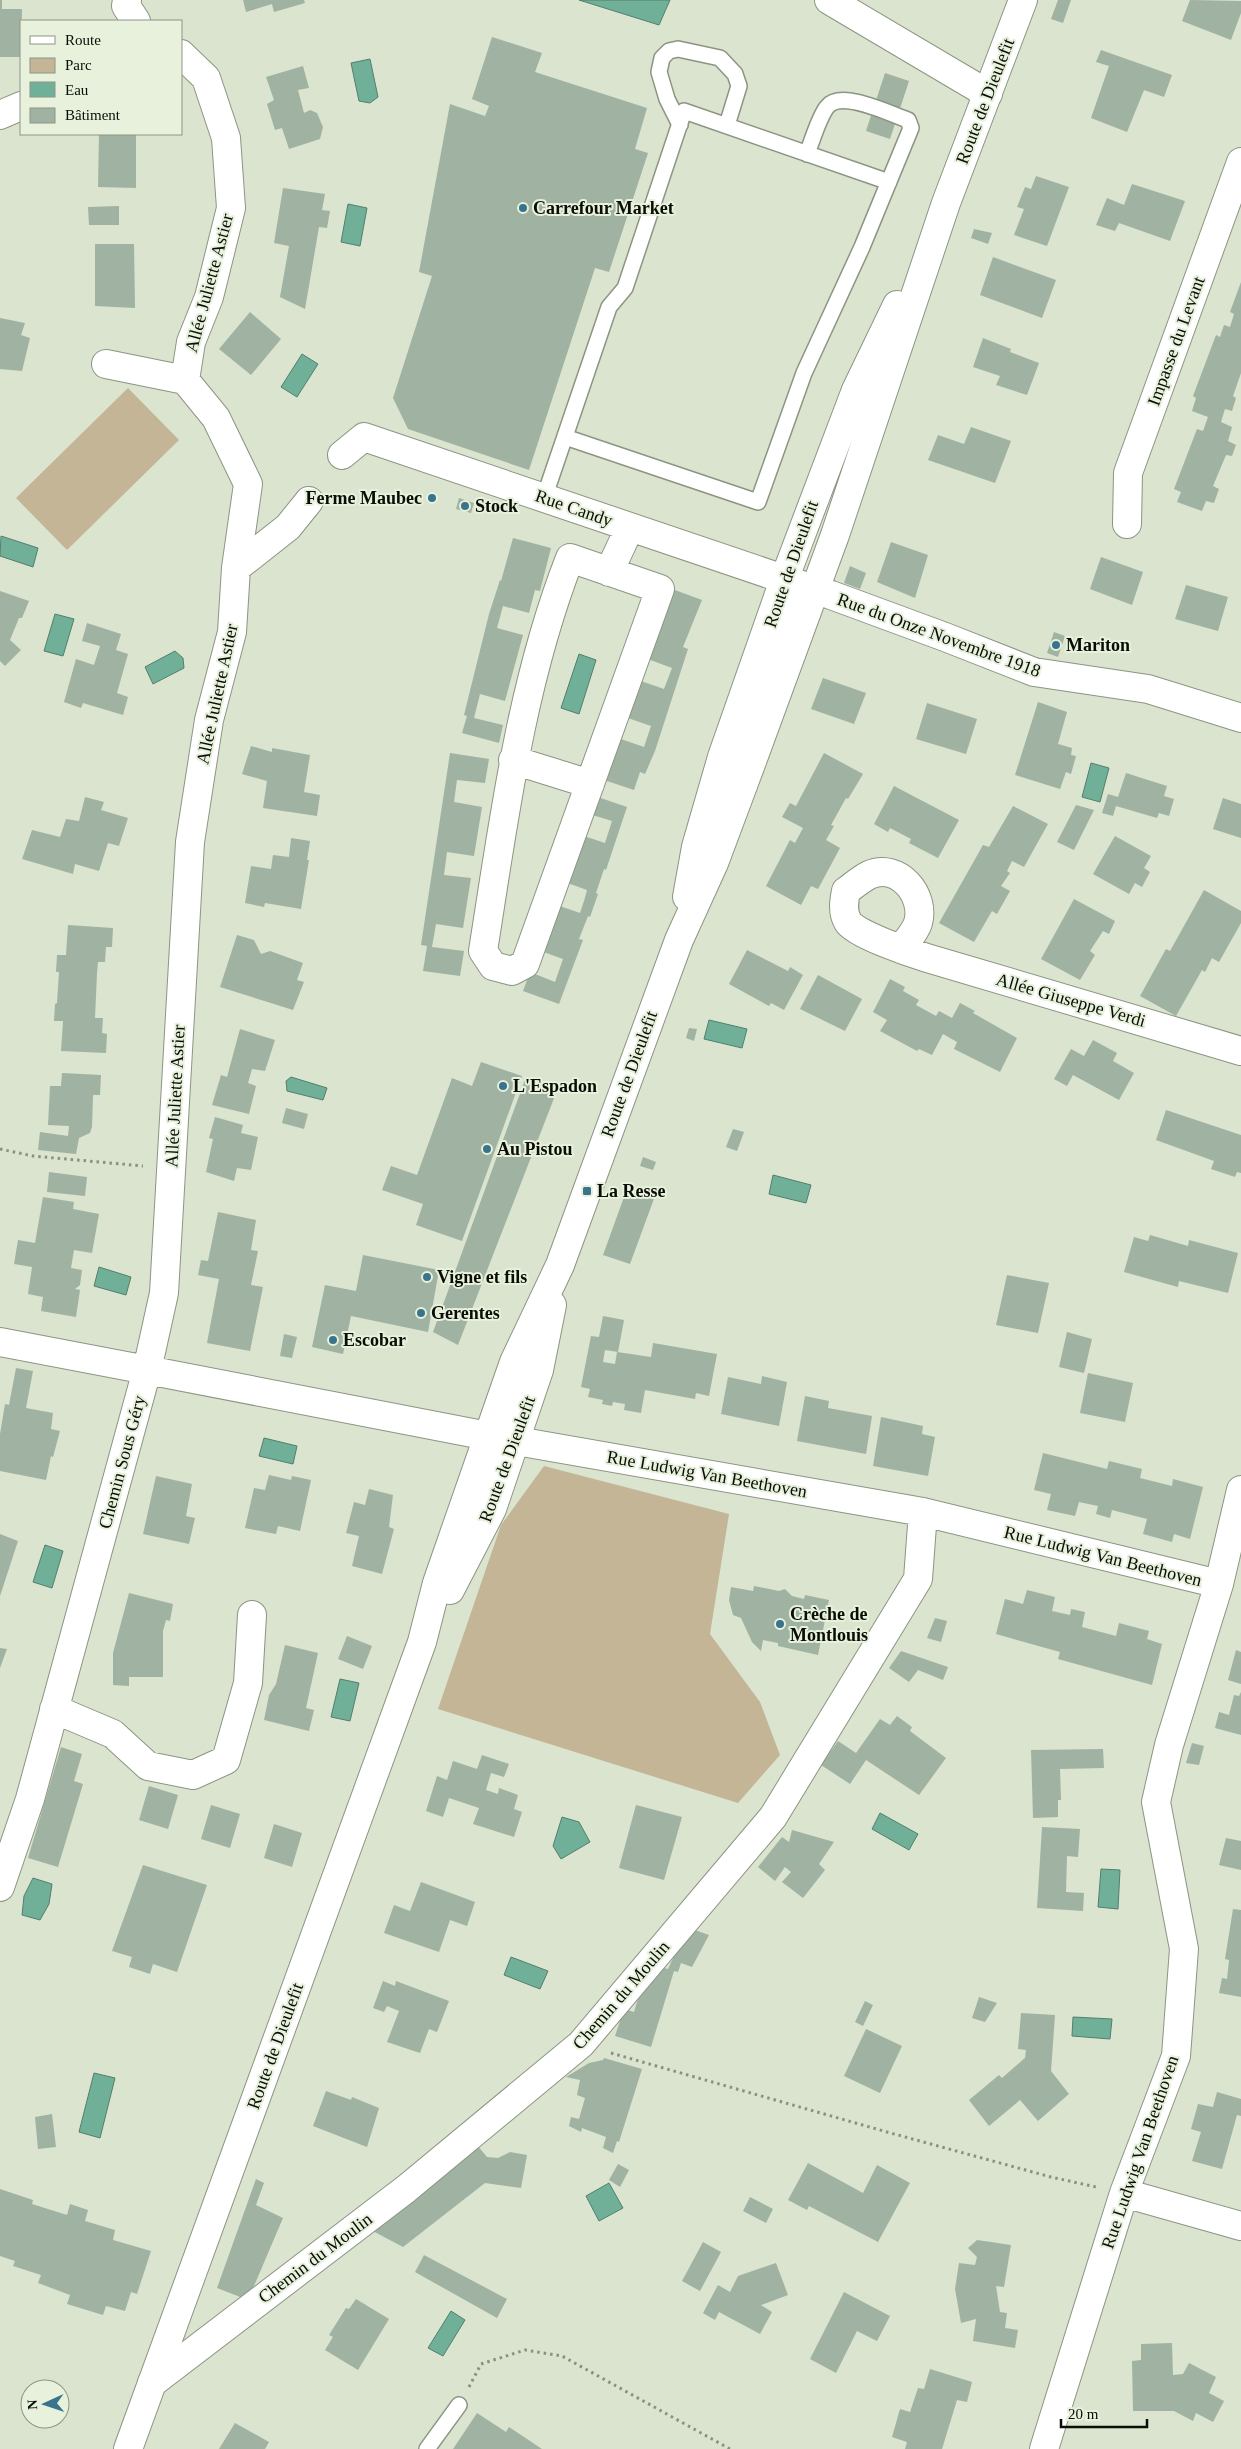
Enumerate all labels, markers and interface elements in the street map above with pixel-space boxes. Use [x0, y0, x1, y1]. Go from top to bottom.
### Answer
legend [20, 20, 182, 135]
text: Route [65, 32, 101, 48]
street label: Route de Dieulefit [952, 35, 1018, 167]
text: Parc [65, 57, 92, 73]
text: Eau [65, 82, 89, 98]
text: Bâtiment [65, 107, 121, 123]
place label: Carrefour Market [533, 198, 674, 218]
marker: Carrefour Market [517, 202, 529, 214]
street label: Allée Juliette Astier [181, 211, 237, 355]
street label: Impasse du Levant [1143, 274, 1209, 408]
street label: Rue Candy [533, 485, 615, 531]
place label: Ferme Maubec [306, 488, 422, 508]
marker: Ferme Maubec [426, 492, 438, 504]
place label: Stock [475, 496, 518, 516]
street label: Route de Dieulefit [760, 498, 822, 630]
marker: Stock [459, 500, 471, 512]
street label: Rue du Onze Novembre 1918 [835, 589, 1043, 681]
street label: Allée Juliette Astier [192, 622, 242, 766]
place label: Mariton [1066, 635, 1130, 655]
marker: Mariton [1050, 639, 1062, 651]
street label: Allée Giuseppe Verdi [994, 969, 1148, 1031]
street label: Route de Dieulefit [597, 1008, 661, 1140]
street label: Allée Juliette Astier [161, 1024, 189, 1168]
place label: L'Espadon [513, 1076, 597, 1096]
marker: L'Espadon [497, 1080, 509, 1092]
place label: Au Pistou [497, 1139, 573, 1159]
marker: Au Pistou [481, 1143, 493, 1155]
place label: La Resse [597, 1181, 666, 1201]
marker: La Resse [581, 1185, 593, 1197]
place label: Vigne et fils [437, 1267, 527, 1287]
marker: Vigne et fils [421, 1271, 433, 1283]
place label: Gerentes [431, 1303, 500, 1323]
marker: Gerentes [415, 1307, 427, 1319]
place label: Escobar [343, 1330, 406, 1350]
marker: Escobar [327, 1334, 339, 1346]
street label: Chemin Sous Géry [95, 1393, 149, 1531]
street label: Route de Dieulefit [475, 1393, 539, 1525]
street label: Rue Ludwig Van Beethoven [605, 1447, 809, 1501]
street label: Rue Ludwig Van Beethoven [1002, 1522, 1204, 1590]
place label: Crèche de Montlouis [790, 1604, 868, 1645]
marker: Crèche de Montlouis [774, 1618, 786, 1630]
street label: Chemin du Moulin [569, 1937, 673, 2053]
street label: Route de Dieulefit [243, 1980, 307, 2112]
street label: Rue Ludwig Van Beethoven [1097, 2053, 1183, 2251]
street label: Chemin du Moulin [254, 2209, 376, 2307]
north arrow [20, 2379, 70, 2429]
scale bar [1061, 2396, 1147, 2428]
text: N [25, 2399, 40, 2410]
text: 20 m [1068, 2406, 1099, 2422]

